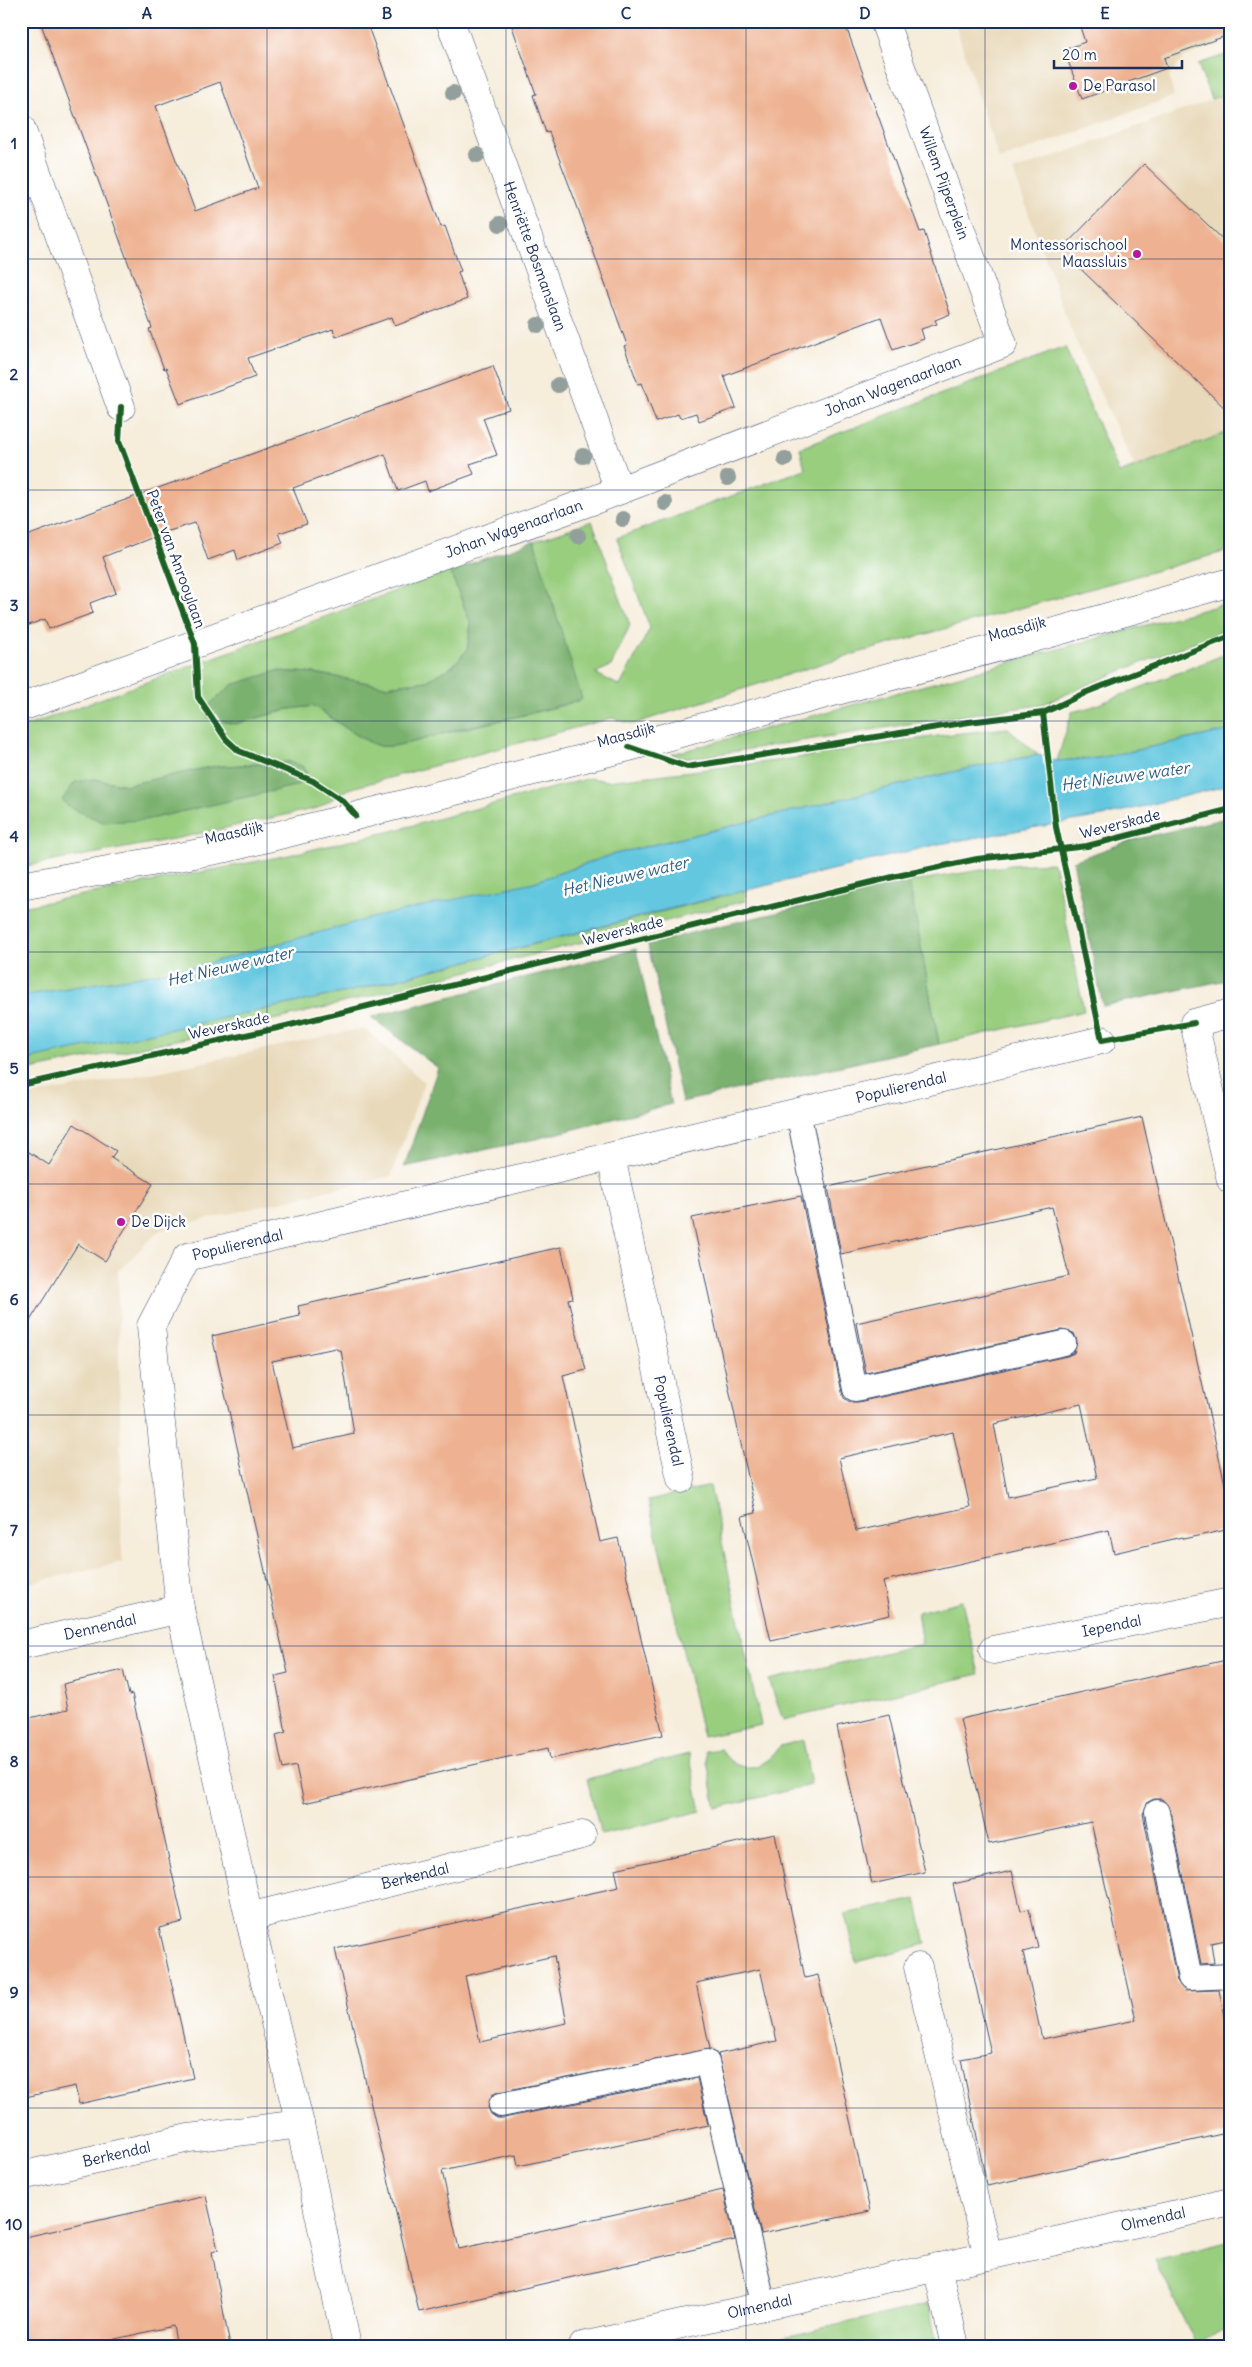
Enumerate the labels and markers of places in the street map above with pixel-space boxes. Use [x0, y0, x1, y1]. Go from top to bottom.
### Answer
place label: De Parasol [1083, 76, 1156, 95]
marker: De Parasol [1067, 80, 1079, 92]
place label: Montessorischool Maassluis [1010, 235, 1127, 271]
marker: Montessorischool Maassluis [1131, 248, 1143, 260]
place label: De Dijck [131, 1212, 186, 1231]
marker: De Dijck [115, 1216, 127, 1228]

